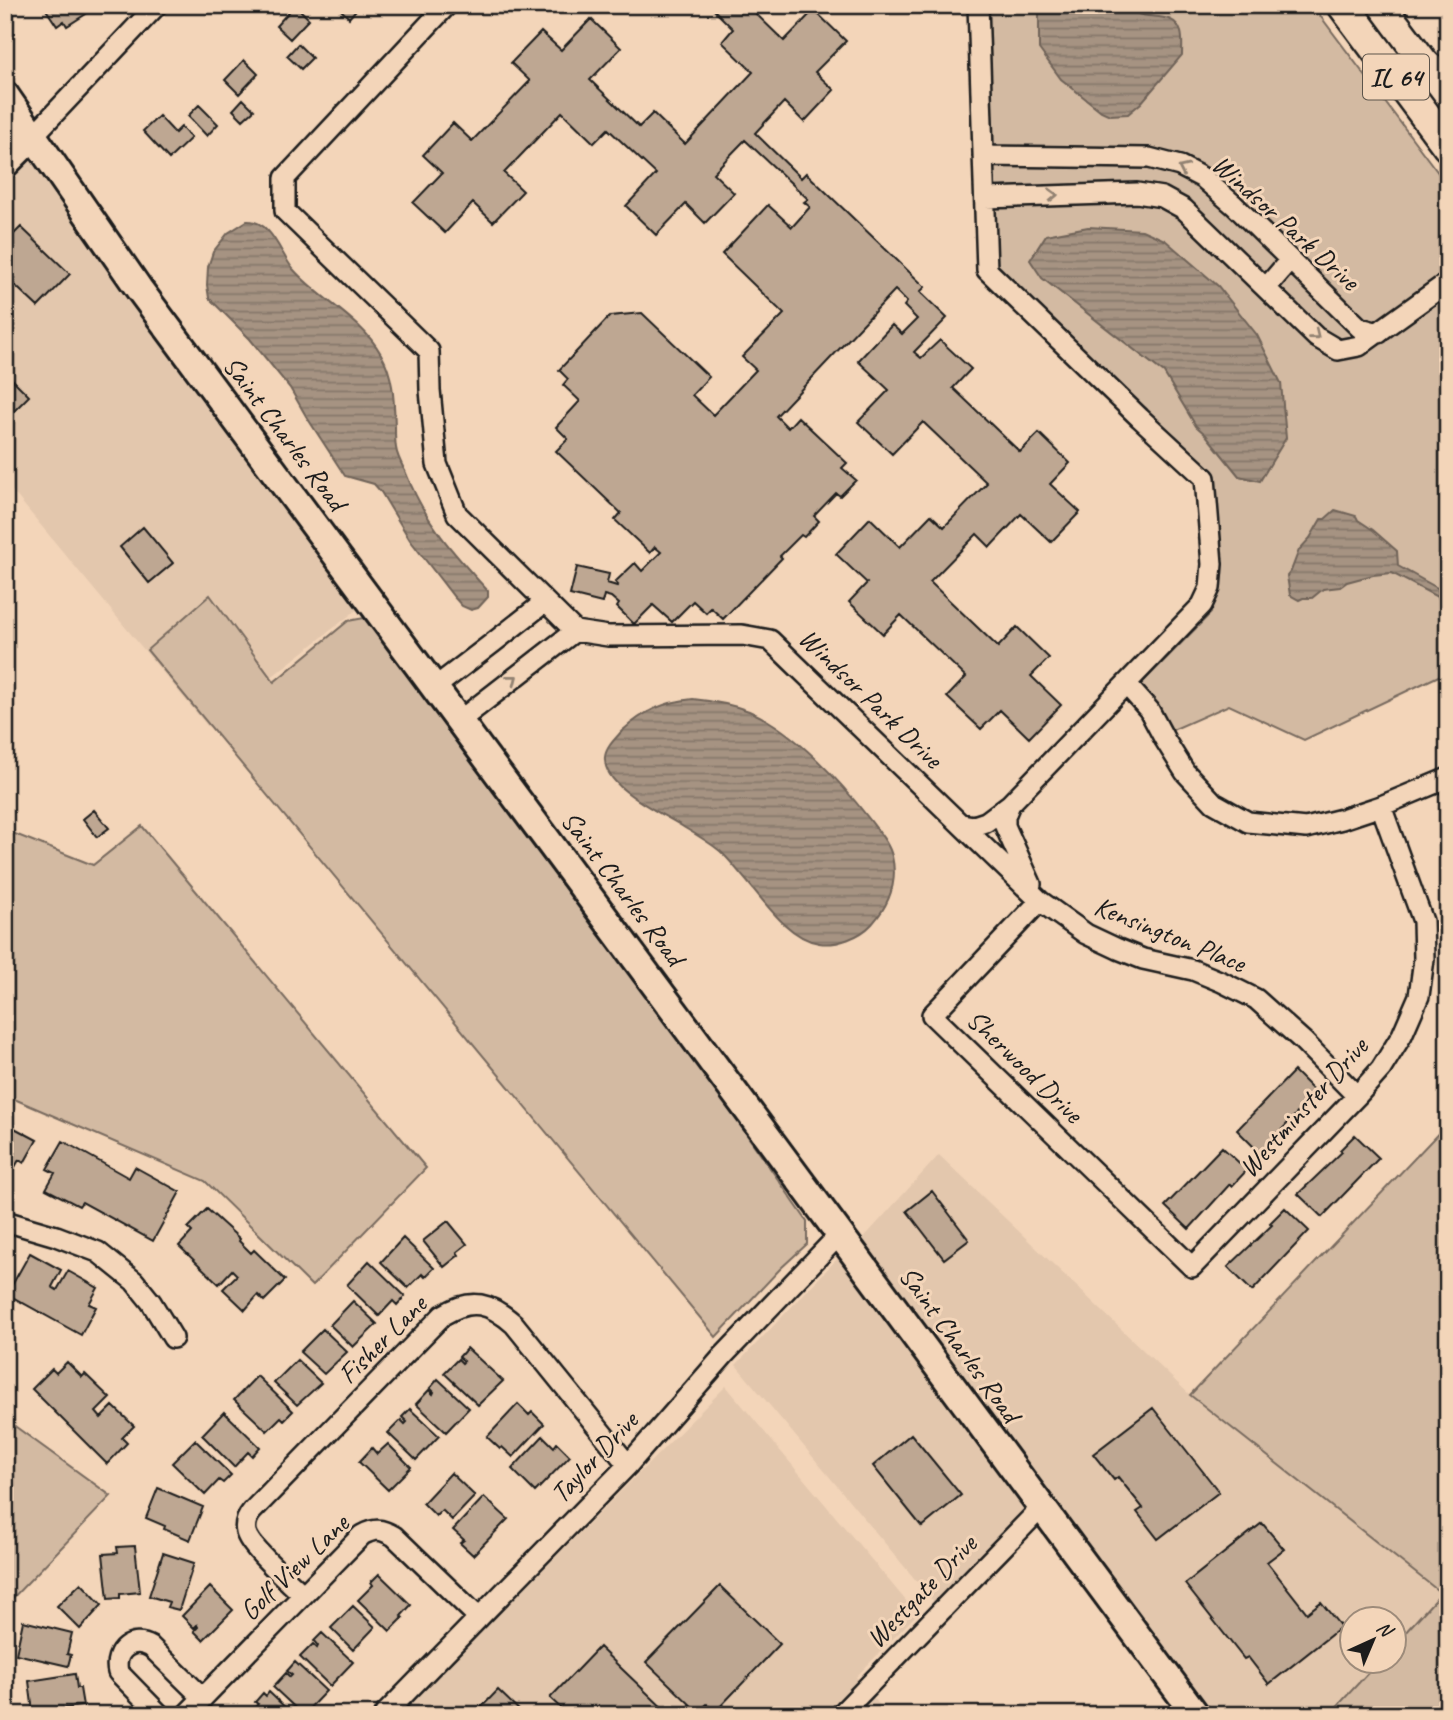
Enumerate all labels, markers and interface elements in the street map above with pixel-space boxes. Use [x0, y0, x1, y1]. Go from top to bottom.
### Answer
road number: IL 64 [1363, 54, 1429, 100]
street label: Windsor Park Drive [1205, 147, 1368, 299]
one-way arrow [1178, 163, 1191, 177]
one-way arrow [1048, 188, 1059, 203]
one-way arrow [1308, 326, 1320, 339]
street label: Saint Charles Road [216, 349, 357, 520]
street label: Windsor Park Drive [792, 621, 952, 777]
one-way arrow [505, 674, 517, 687]
street label: Saint Charles Road [554, 804, 695, 975]
street label: Kensington Place [1089, 888, 1252, 981]
street label: Sherwood Drive [960, 1002, 1092, 1131]
street label: Westminster Drive [1231, 1028, 1376, 1184]
street label: Saint Charles Road [892, 1259, 1031, 1432]
street label: Fisher Lane [330, 1286, 435, 1391]
street label: Taylor Drive [543, 1402, 647, 1510]
street label: Golf View Lane [232, 1505, 357, 1628]
street label: Westgate Drive [858, 1525, 985, 1655]
north arrow [1338, 1604, 1408, 1674]
text: N [1372, 1616, 1399, 1643]

